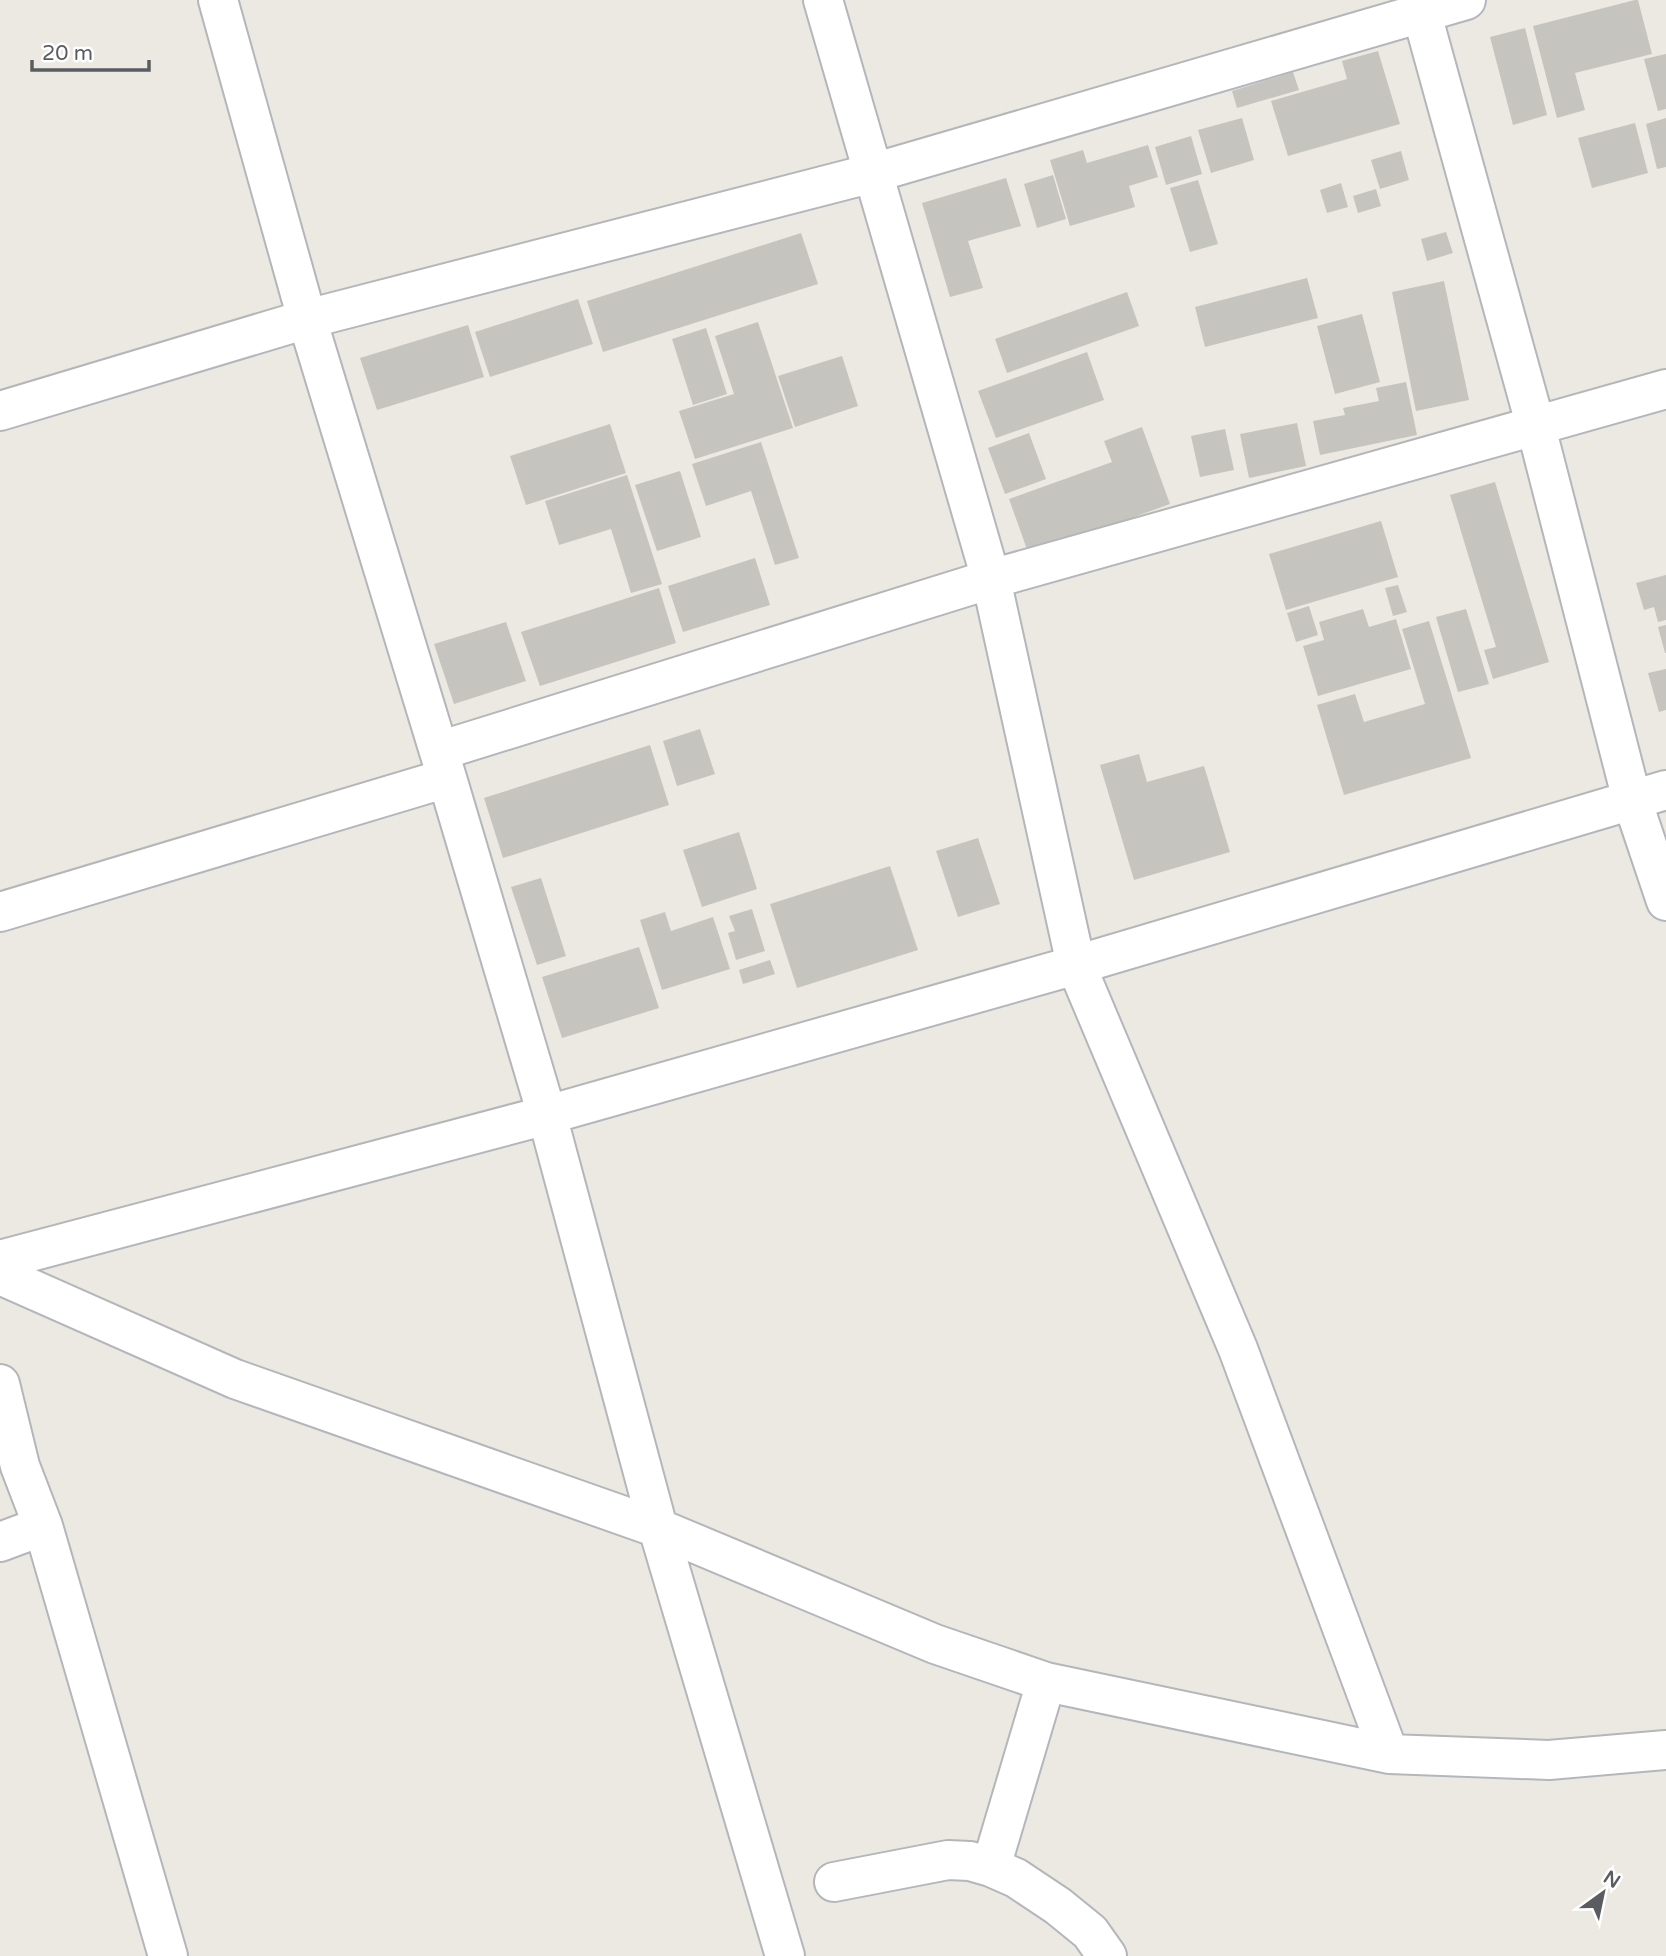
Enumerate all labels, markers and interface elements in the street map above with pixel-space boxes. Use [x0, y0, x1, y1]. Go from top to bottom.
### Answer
scale bar [32, 28, 149, 72]
text: 20 m [42, 41, 93, 66]
north arrow [1568, 1858, 1638, 1928]
text: N [1599, 1866, 1624, 1893]

